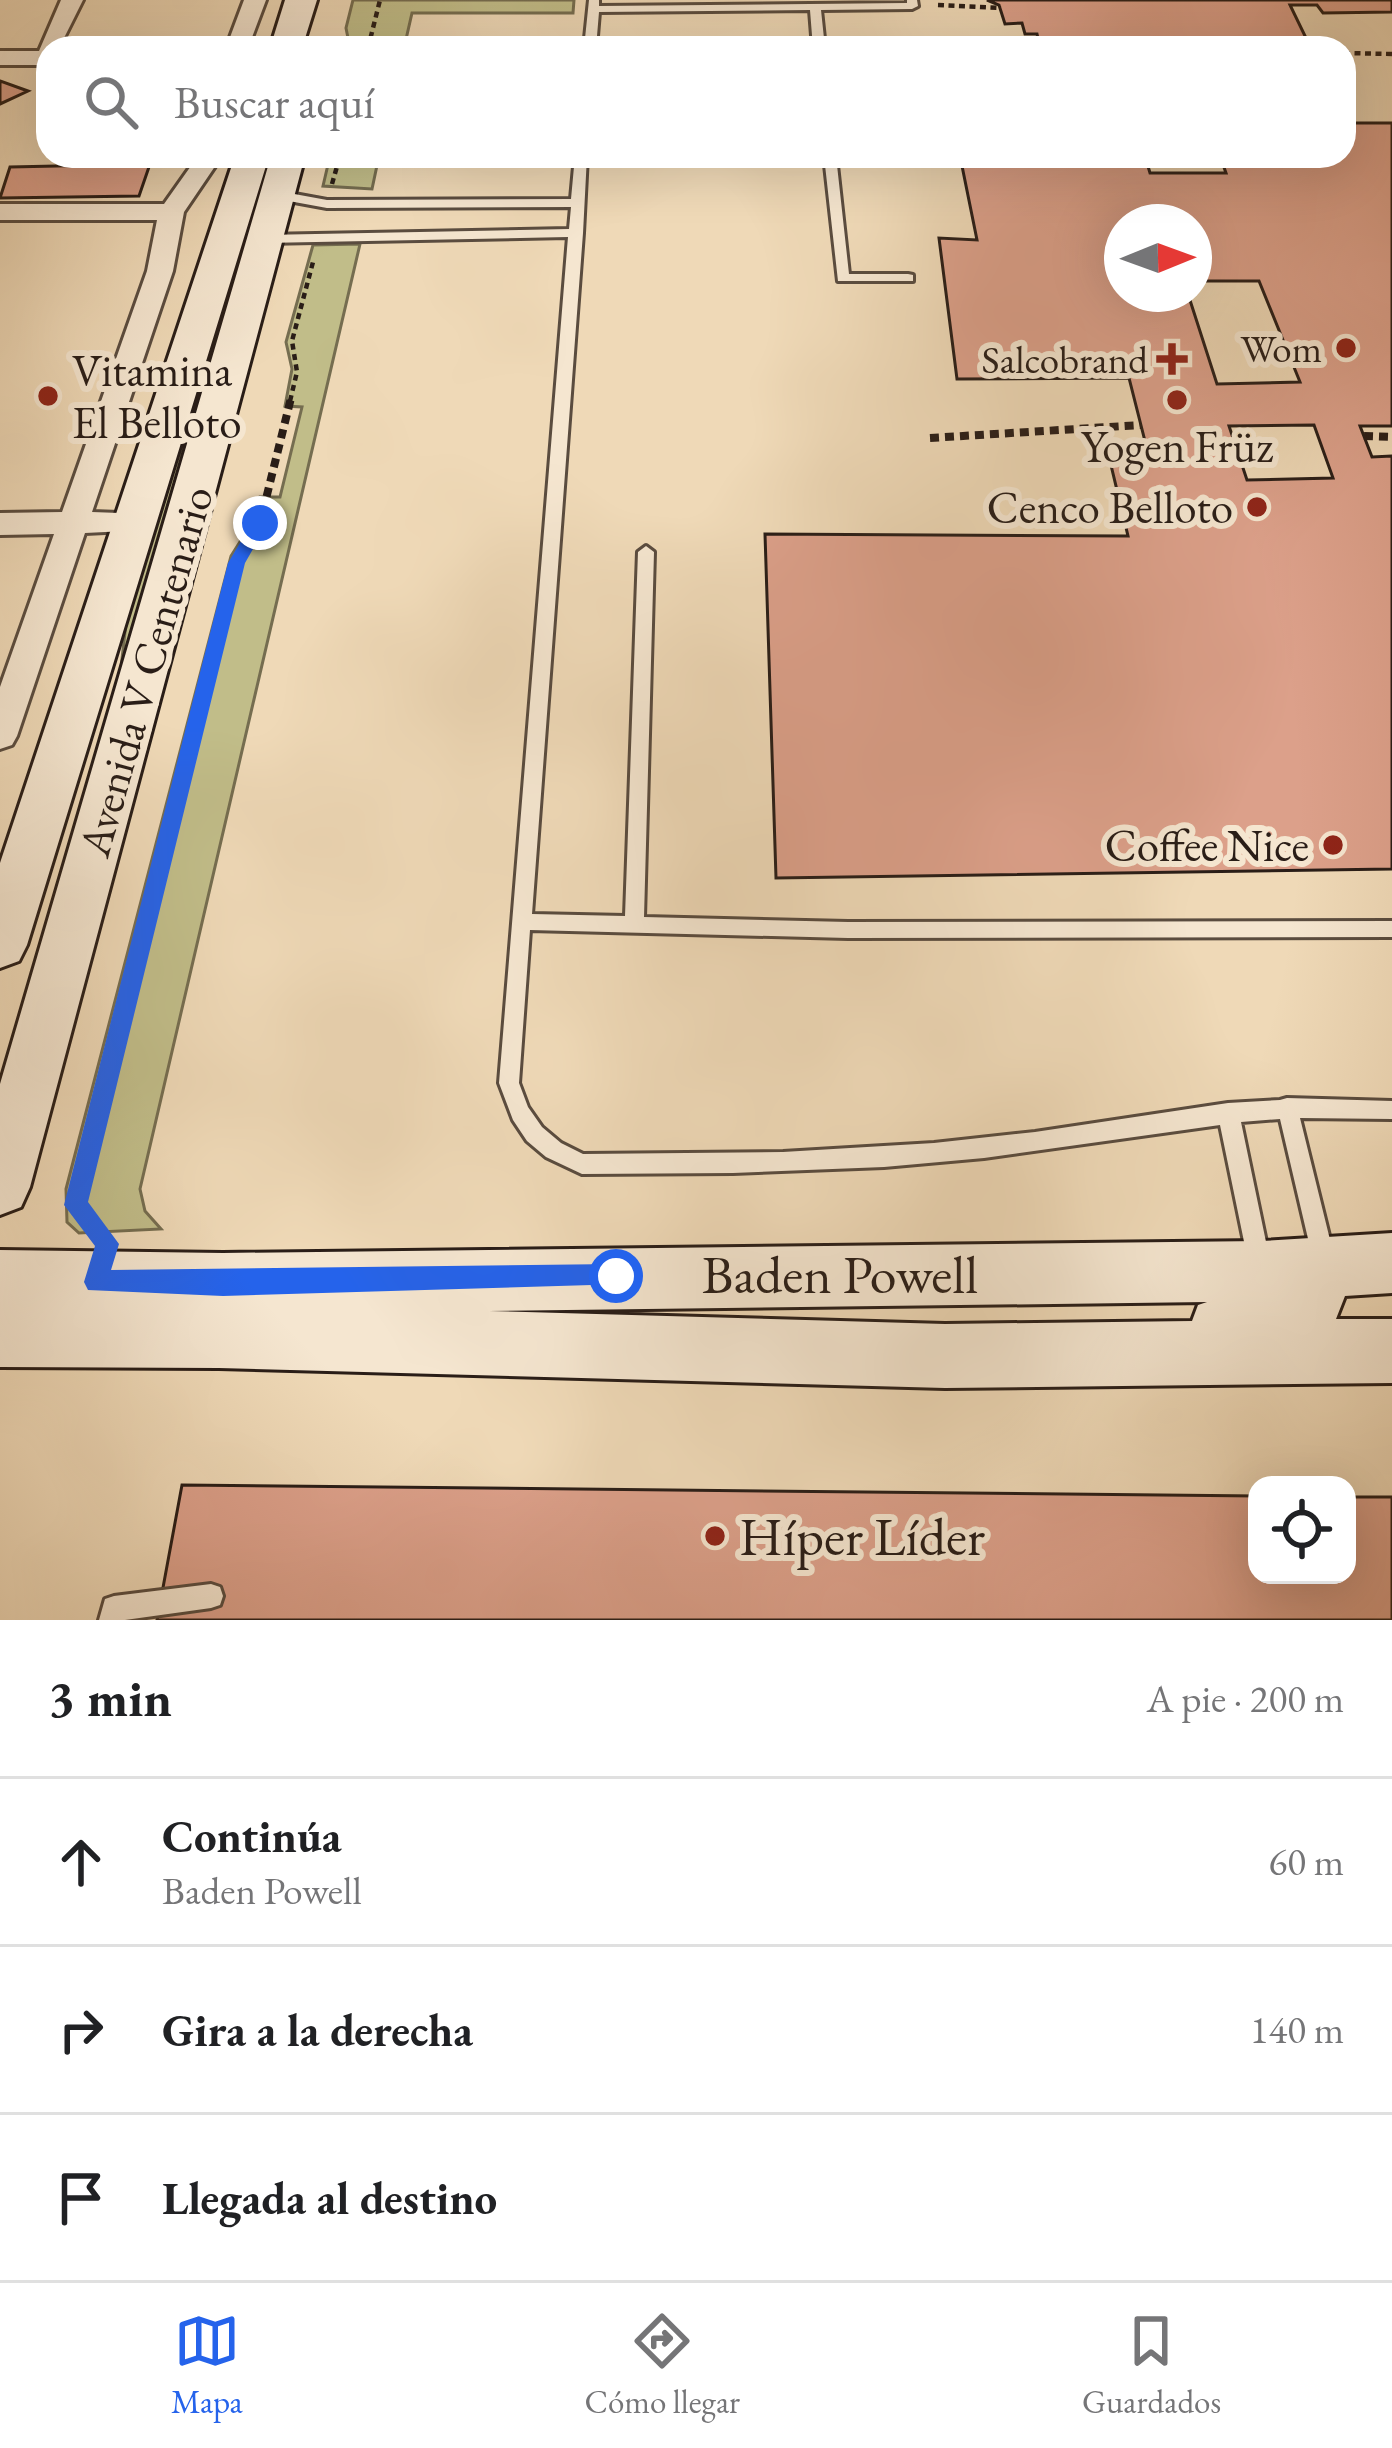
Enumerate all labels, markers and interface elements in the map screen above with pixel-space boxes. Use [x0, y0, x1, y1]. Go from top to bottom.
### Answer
search box [36, 36, 1356, 168]
icon: search [78, 69, 144, 135]
text: Buscar aquí [174, 73, 374, 131]
north arrow [1104, 204, 1212, 312]
place label: Wom [1241, 323, 1322, 374]
place label: Salcobrand [982, 334, 1148, 385]
marker: Wom [1333, 335, 1359, 361]
place label: Vitamina El Belloto [72, 341, 241, 451]
marker: Salcobrand [1159, 346, 1185, 372]
marker: Vitamina El Belloto [35, 383, 61, 409]
marker: Yogen Früz [1164, 387, 1190, 413]
place label: Yogen Früz [1081, 417, 1273, 475]
place label: Cenco Belloto [987, 478, 1233, 536]
street label: Avenida V Centenario [64, 479, 226, 864]
marker: Cenco Belloto [1244, 494, 1270, 520]
route end [233, 496, 287, 550]
place label: Coffee Nice [1105, 816, 1309, 874]
marker: Coffee Nice [1320, 832, 1346, 858]
street label: Baden Powell [702, 1239, 978, 1309]
route start [589, 1249, 643, 1303]
map controls [1248, 1476, 1356, 1584]
button: locate [1248, 1476, 1356, 1584]
place label: Híper Líder [739, 1501, 985, 1571]
marker: Híper Líder [702, 1523, 728, 1549]
text: 3 min [48, 1665, 172, 1731]
text: A pie · 200 m [1147, 1673, 1344, 1724]
text: Continúa [162, 1807, 341, 1865]
icon: ahead [48, 1829, 114, 1895]
text: 60 m [1268, 1836, 1344, 1887]
text: Baden Powell [162, 1865, 362, 1916]
icon: right [48, 1997, 114, 2063]
text: Gira a la derecha [162, 2001, 473, 2059]
text: 140 m [1250, 2004, 1344, 2055]
icon: arrive [48, 2165, 114, 2231]
text: Llegada al destino [162, 2169, 497, 2227]
tab: Mapa [171, 2308, 243, 2423]
tab: Cómo llegar [585, 2308, 740, 2423]
tab: Guardados [1082, 2308, 1221, 2423]

